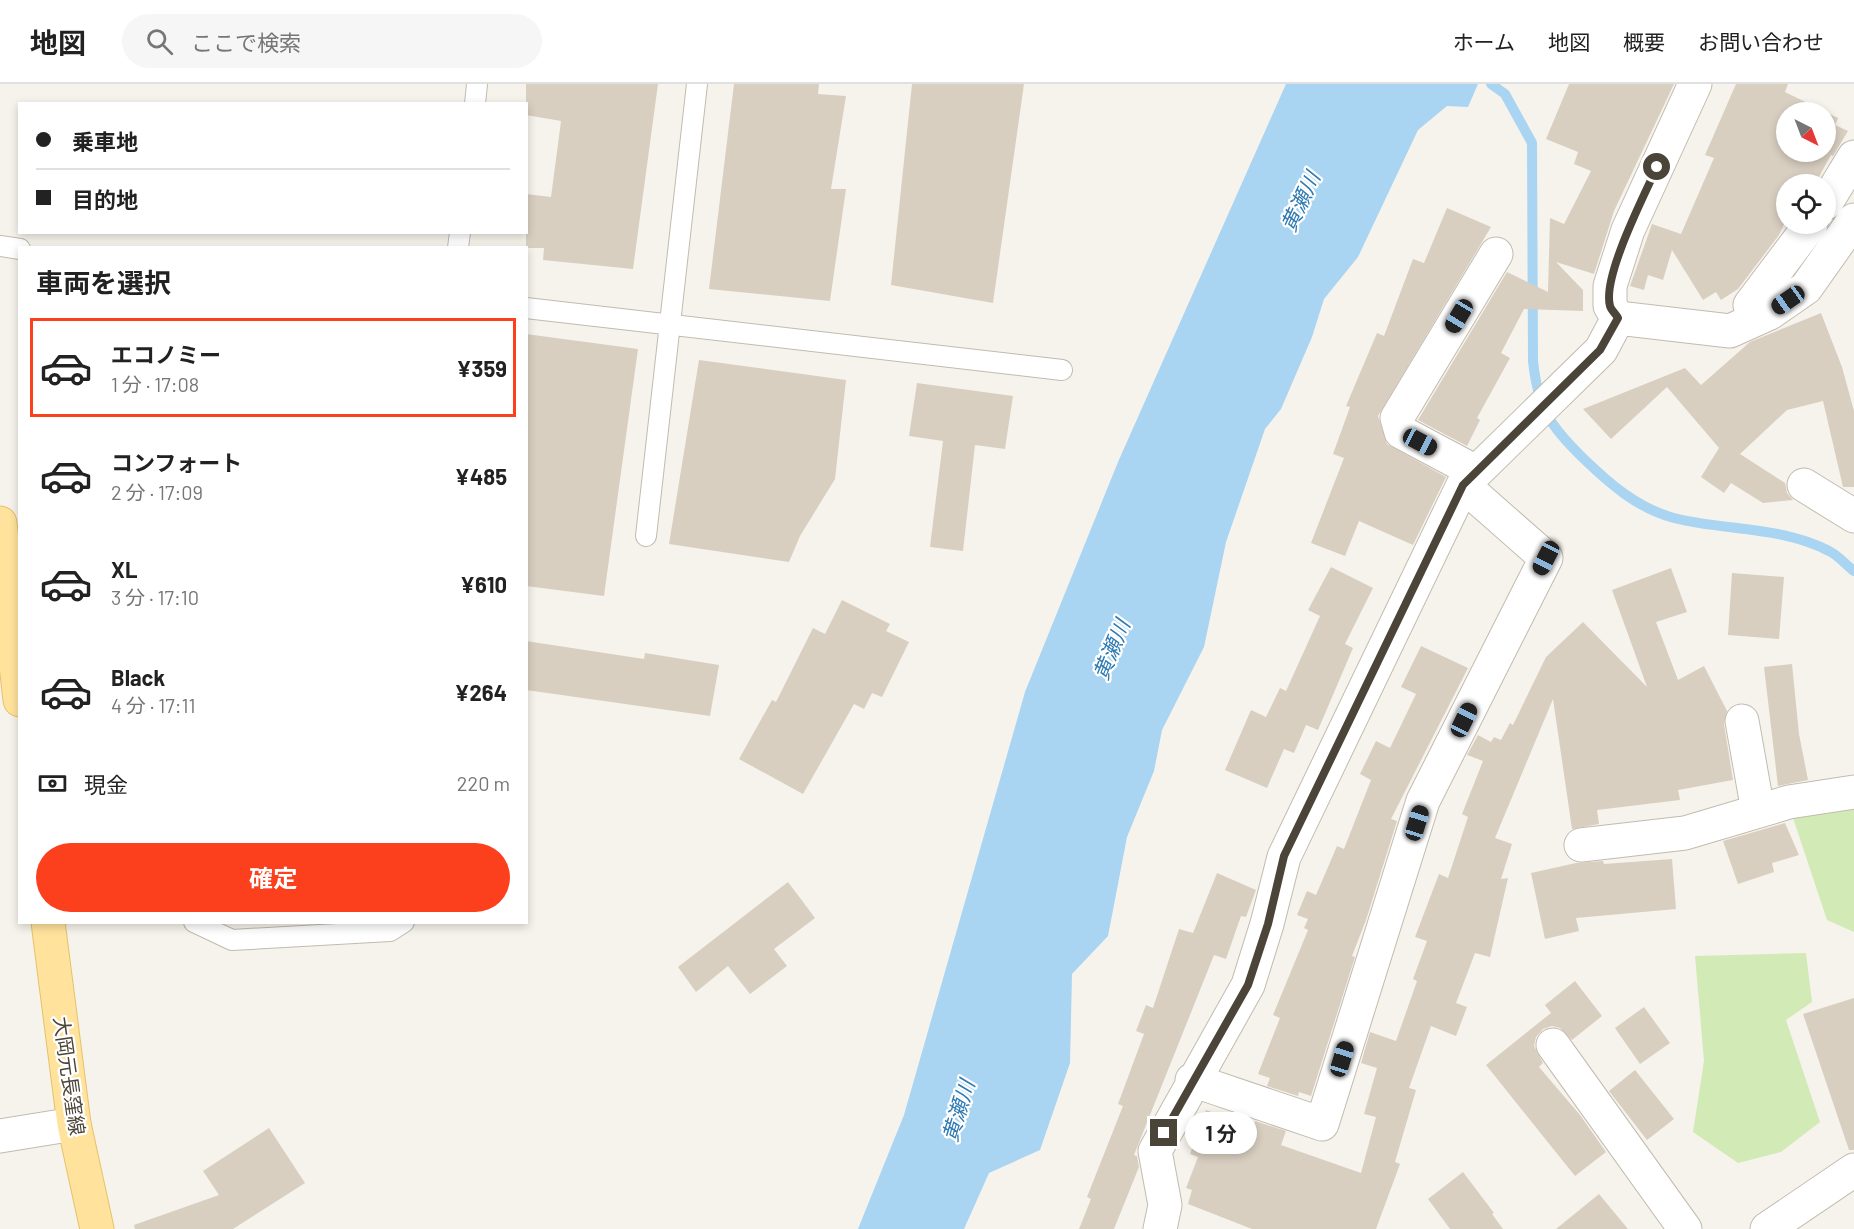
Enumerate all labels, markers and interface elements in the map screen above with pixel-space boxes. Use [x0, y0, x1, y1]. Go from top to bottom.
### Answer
search box [122, 14, 542, 68]
text: 地図 [30, 25, 86, 59]
icon: search [143, 25, 176, 58]
text: ここで検索 [191, 29, 301, 55]
text: ホーム [1453, 29, 1515, 54]
text: 地図 [1548, 29, 1590, 54]
text: 概要 [1623, 29, 1665, 54]
text: お問い合わせ [1698, 29, 1824, 54]
north arrow [1776, 102, 1836, 162]
map controls [1776, 102, 1836, 234]
text: 乗車地 [72, 128, 138, 154]
route start [1643, 153, 1670, 180]
water label: 黄瀬川 [1275, 166, 1325, 235]
button: locate [1776, 174, 1836, 234]
text: 目的地 [72, 186, 138, 212]
text: 車両を選択 [36, 266, 171, 298]
car [1768, 282, 1808, 318]
car [1442, 296, 1476, 336]
icon: car [39, 341, 93, 395]
text: エコノミー [111, 341, 221, 367]
text: ¥359 [456, 355, 507, 381]
text: 1 分 · 17:08 [111, 372, 199, 396]
car [1400, 426, 1440, 458]
icon: car [39, 449, 93, 503]
text: コンフォート [111, 449, 242, 475]
text: ¥485 [455, 463, 507, 489]
text: 2 分 · 17:09 [111, 480, 203, 504]
car [1530, 538, 1562, 578]
text: XL [111, 556, 137, 582]
icon: car [39, 557, 93, 611]
text: ¥610 [460, 571, 507, 597]
text: 3 分 · 17:10 [111, 585, 199, 609]
water label: 黄瀬川 [1087, 614, 1135, 683]
text: Black [111, 664, 165, 690]
icon: car [39, 665, 93, 719]
text: ¥264 [454, 679, 507, 705]
text: 4 分 · 17:11 [111, 693, 196, 717]
car [1448, 700, 1480, 740]
icon: cash [36, 767, 69, 800]
text: 現金 [84, 771, 128, 797]
text: 220 m [457, 771, 510, 795]
car [1403, 803, 1431, 843]
button: 確定 [36, 843, 510, 912]
street label: 大岡元長窪線 [50, 1015, 90, 1137]
car [1328, 1039, 1356, 1079]
water label: 黄瀬川 [936, 1075, 979, 1144]
callout: 1 分 [1185, 1112, 1257, 1154]
route end [1150, 1119, 1177, 1146]
text: 1 分 [1205, 1121, 1237, 1145]

